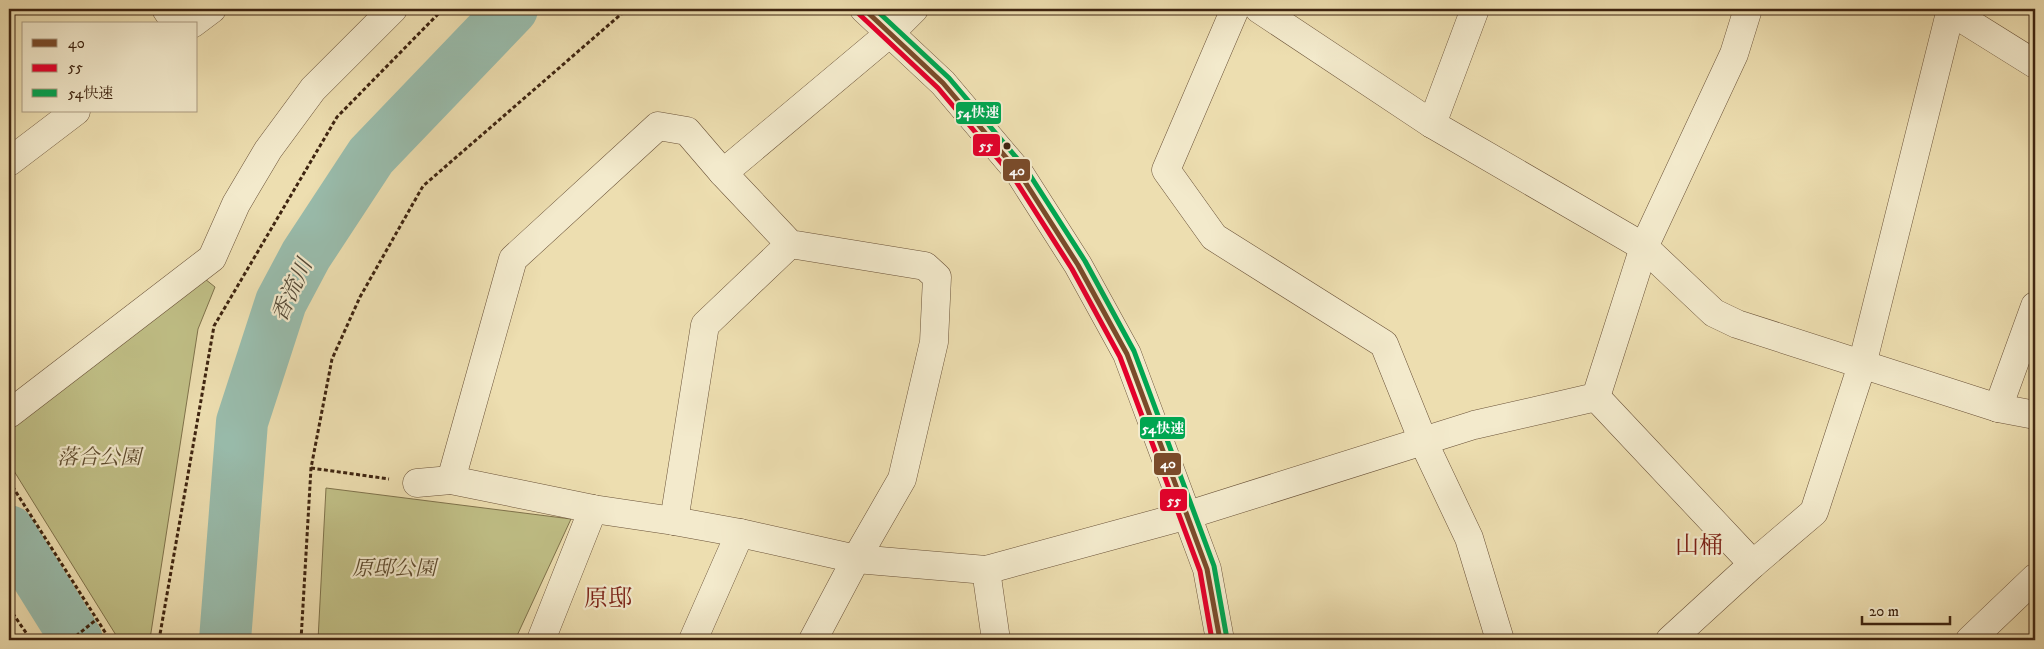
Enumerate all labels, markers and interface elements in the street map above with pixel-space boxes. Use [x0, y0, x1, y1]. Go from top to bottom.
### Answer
legend [22, 22, 198, 112]
text: 40 [68, 34, 85, 53]
text: 55 [68, 58, 83, 77]
text: 54快速 [68, 84, 113, 103]
line badge: 54快速 [955, 101, 1002, 125]
text: 54快速 [956, 104, 999, 122]
line badge: 55 [972, 133, 1001, 157]
text: 55 [978, 137, 993, 155]
unlabelled marker [1002, 141, 1012, 151]
line badge: 40 [1002, 158, 1031, 182]
text: 40 [1008, 162, 1025, 180]
water label: 香流川 [266, 253, 319, 326]
line badge: 54快速 [1139, 416, 1186, 440]
text: 54快速 [1141, 420, 1184, 438]
park label: 落合公園 [57, 445, 144, 471]
line badge: 40 [1153, 452, 1182, 476]
text: 40 [1159, 455, 1176, 473]
line badge: 55 [1159, 488, 1188, 512]
text: 55 [1166, 492, 1181, 510]
district label: 山桶 [1675, 531, 1723, 561]
park label: 原邸公園 [352, 556, 439, 582]
district label: 原邸 [584, 584, 632, 614]
scale bar [1862, 594, 1949, 626]
text: 20 m [1869, 602, 1899, 621]

